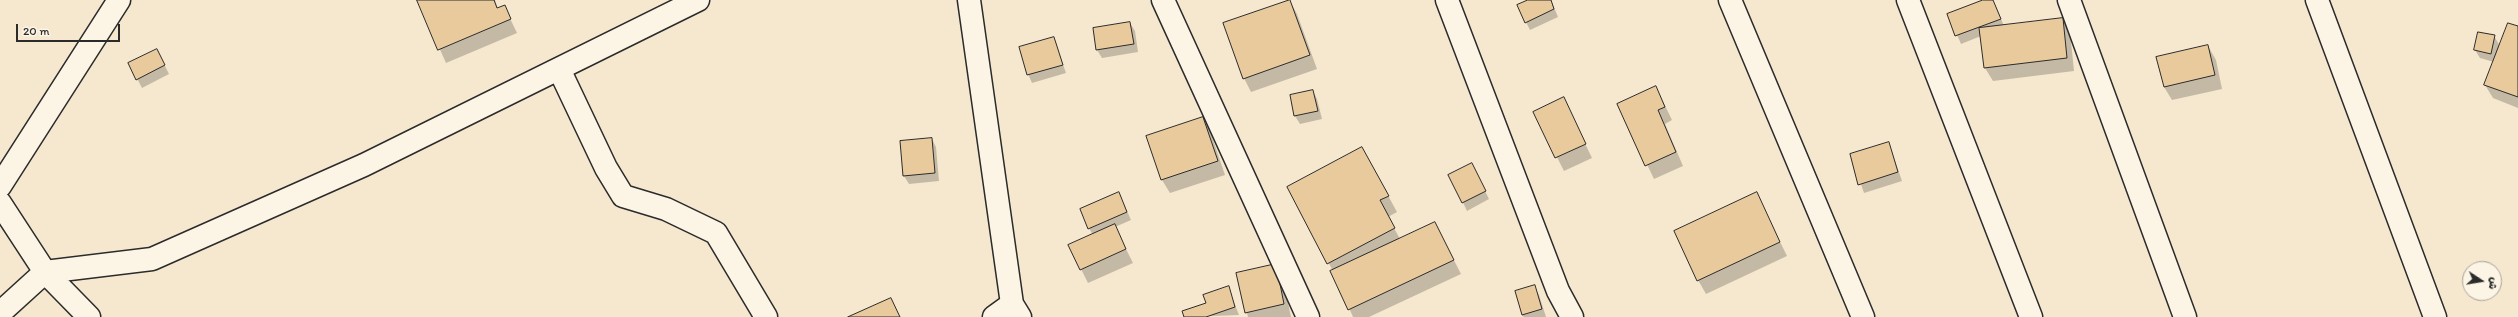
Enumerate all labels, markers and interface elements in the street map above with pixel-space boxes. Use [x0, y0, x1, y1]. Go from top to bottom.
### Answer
scale bar [18, 16, 122, 42]
text: 20 m [23, 24, 50, 38]
north arrow [2462, 261, 2502, 301]
text: ش [2486, 276, 2501, 291]

